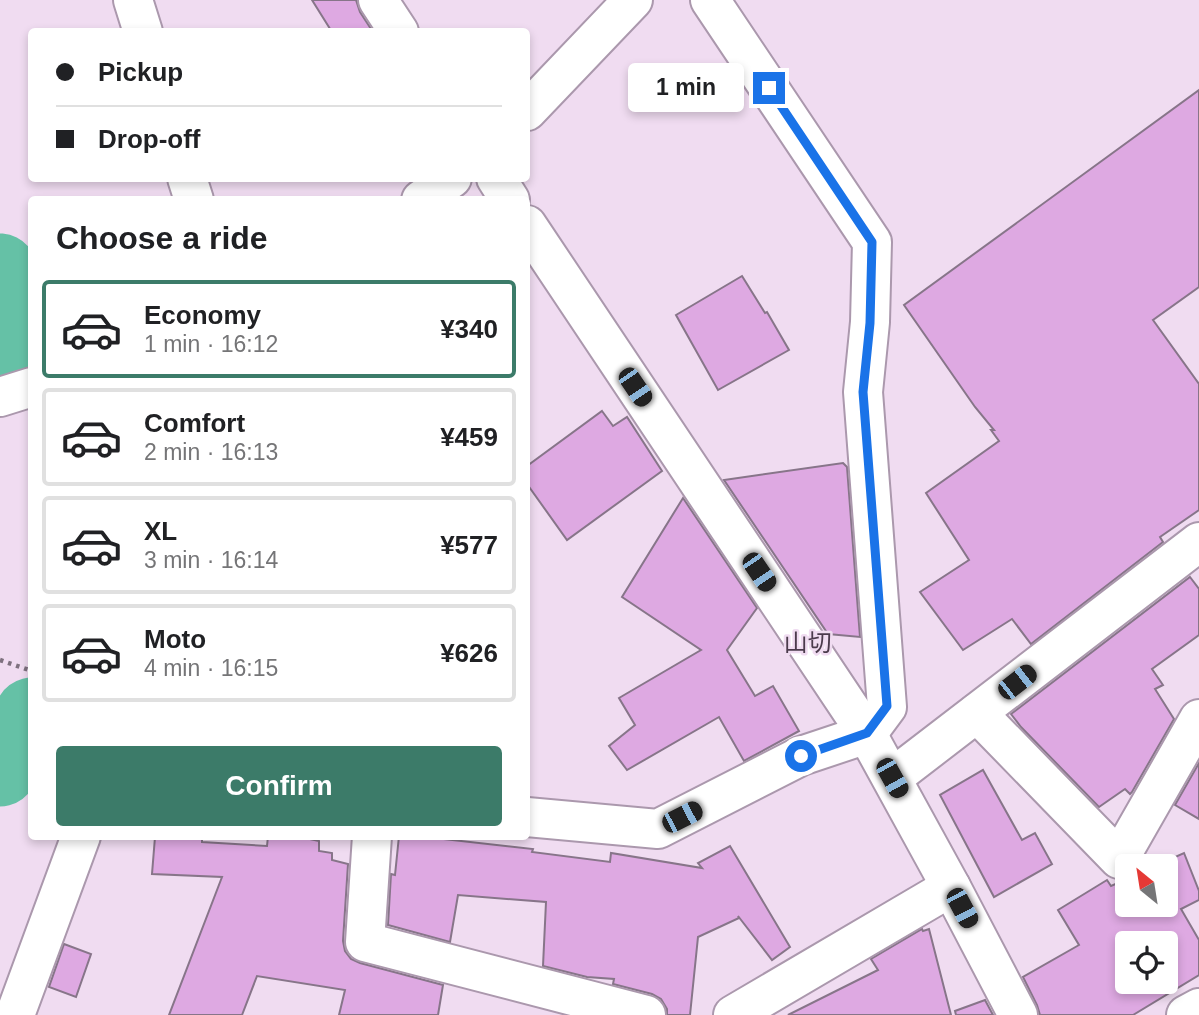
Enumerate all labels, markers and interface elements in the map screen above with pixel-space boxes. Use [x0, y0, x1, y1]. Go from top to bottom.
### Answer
text: Pickup [98, 57, 183, 87]
callout: 1 min [629, 64, 744, 112]
route end [753, 72, 785, 104]
text: 1 min [656, 74, 716, 100]
text: Drop-off [98, 124, 201, 154]
text: Choose a ride [56, 220, 268, 256]
icon: car [60, 298, 123, 361]
text: Economy [144, 300, 261, 330]
text: ¥340 [440, 314, 498, 344]
text: 1 min · 16:12 [144, 331, 278, 357]
car [615, 364, 656, 410]
icon: car [60, 406, 123, 469]
text: Comfort [144, 408, 245, 438]
text: ¥459 [440, 422, 498, 452]
text: 2 min · 16:13 [144, 439, 278, 465]
icon: car [60, 514, 123, 577]
text: XL [144, 516, 177, 546]
text: ¥577 [440, 530, 498, 560]
text: 3 min · 16:14 [144, 547, 278, 573]
car [739, 549, 780, 595]
icon: car [60, 622, 123, 685]
text: Moto [144, 624, 206, 654]
district label: 山切 [784, 629, 832, 656]
text: ¥626 [440, 638, 498, 668]
text: 4 min · 16:15 [144, 655, 278, 681]
car [994, 661, 1041, 703]
route start [785, 740, 817, 772]
button: Confirm [56, 746, 502, 826]
car [873, 755, 912, 801]
car [659, 798, 706, 836]
north arrow [1115, 854, 1178, 917]
map controls [1115, 854, 1178, 994]
car [943, 885, 982, 931]
button: locate [1115, 931, 1178, 994]

